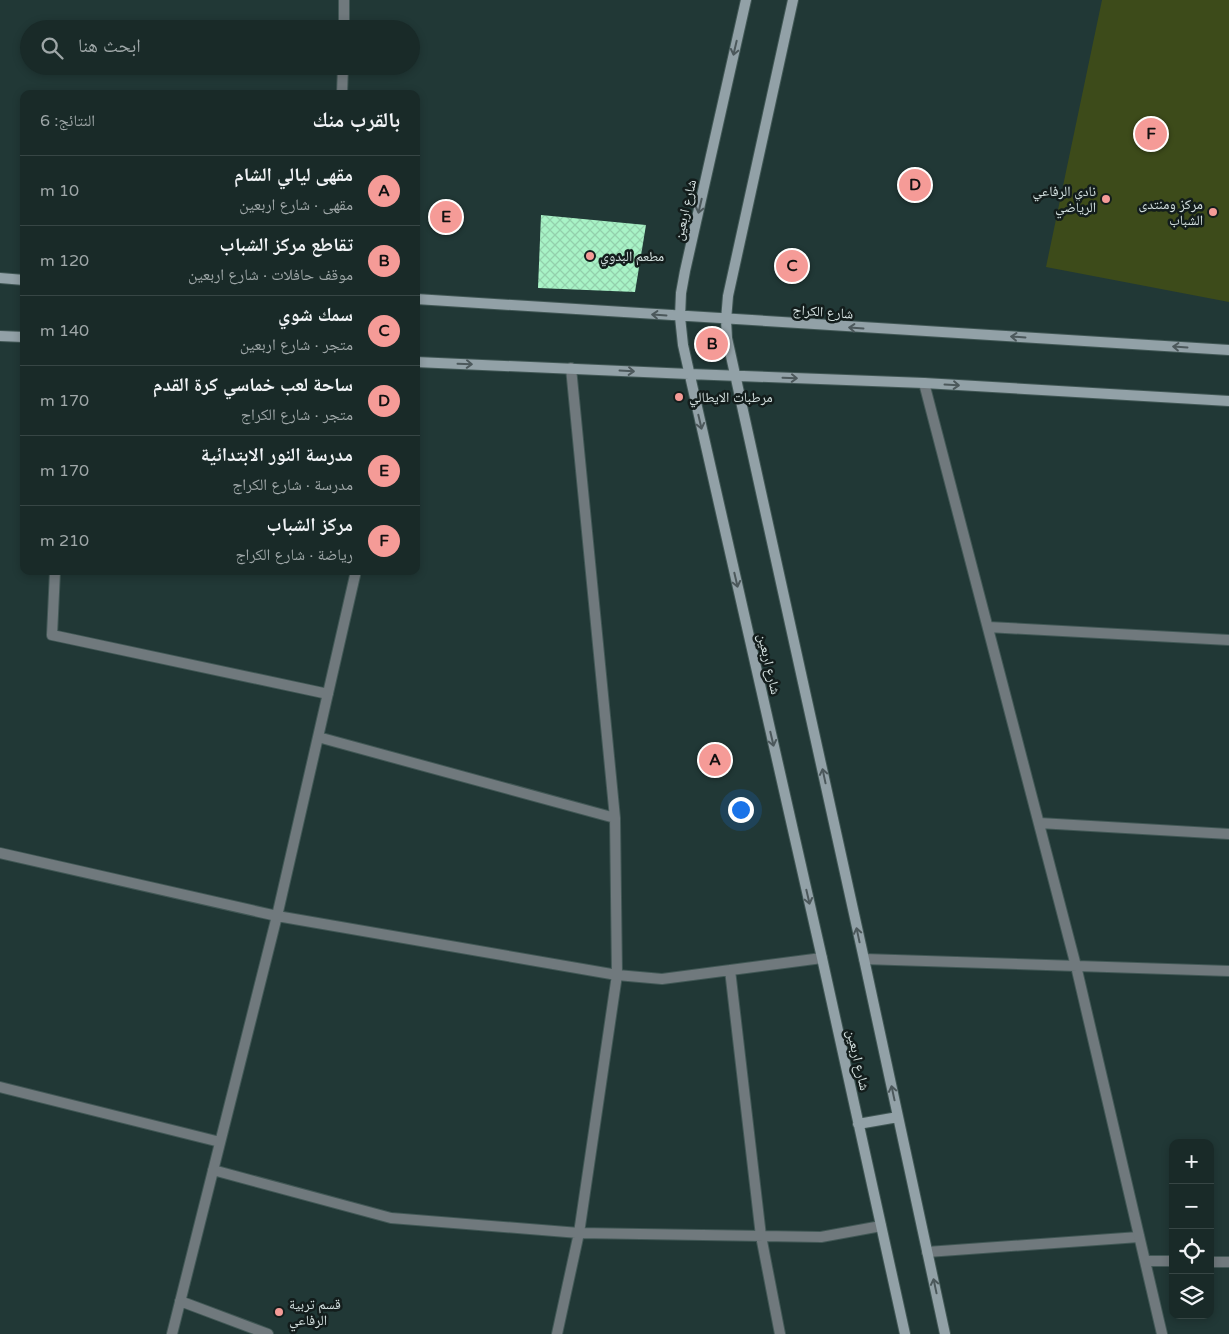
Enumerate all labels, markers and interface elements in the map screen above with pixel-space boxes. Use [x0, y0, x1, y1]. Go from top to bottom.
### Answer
search box [20, 20, 420, 75]
icon: search [38, 34, 66, 62]
text: ابحث هنا [78, 35, 141, 57]
one-way arrow [730, 39, 739, 55]
text: بالقرب منك [313, 108, 400, 133]
text: النتائج: 6 [40, 111, 95, 131]
pin: F [1135, 115, 1167, 153]
text: مقهى ليالي الشام [234, 164, 353, 186]
pin: D [899, 166, 931, 204]
street label: شارع اربعين [670, 178, 701, 242]
text: 10 m [40, 181, 79, 201]
text: A [378, 181, 390, 201]
place label: نادي الرفاعي الرياضي [1032, 183, 1096, 218]
marker: نادي الرفاعي الرياضي [1100, 193, 1112, 205]
text: مقهى · شارع اربعين [239, 195, 353, 215]
place label: مركز ومنتدى الشباب [1139, 196, 1203, 229]
pin: E [430, 198, 462, 236]
one-way arrow [694, 198, 704, 214]
marker: مركز ومنتدى الشباب [1207, 206, 1219, 218]
text: تقاطع مركز الشباب [220, 234, 353, 256]
pin: C [776, 247, 808, 285]
place label: مطعم البدوي [600, 248, 664, 267]
marker: مطعم البدوي [584, 250, 596, 262]
text: 120 m [40, 251, 89, 271]
text: B [378, 251, 390, 271]
text: موقف حافلات · شارع اربعين [188, 265, 353, 285]
street label: شارع الكراج [792, 301, 854, 324]
text: سمك شوي [278, 304, 353, 326]
one-way arrow [651, 311, 667, 320]
text: 140 m [40, 321, 89, 341]
text: C [378, 321, 390, 341]
one-way arrow [848, 323, 864, 332]
pin: B [696, 325, 728, 363]
one-way arrow [1010, 333, 1026, 342]
text: متجر · شارع اربعين [240, 335, 353, 355]
one-way arrow [1173, 343, 1189, 352]
one-way arrow [457, 359, 473, 368]
one-way arrow [619, 367, 635, 376]
one-way arrow [781, 373, 797, 382]
text: ساحة لعب خماسي كرة القدم [153, 374, 353, 396]
one-way arrow [944, 380, 960, 389]
place label: مرطبات الايطالي [689, 389, 773, 408]
text: 170 m [40, 391, 89, 411]
text: D [378, 391, 390, 411]
marker: مرطبات الايطالي [673, 391, 685, 403]
text: متجر · شارع الكراج [241, 405, 353, 425]
one-way arrow [696, 413, 705, 429]
text: مدرسة النور الابتدائية [201, 444, 353, 466]
text: 170 m [40, 461, 89, 481]
text: E [379, 461, 389, 481]
text: مدرسة · شارع الكراج [232, 475, 353, 495]
text: مركز الشباب [267, 514, 353, 536]
text: 210 m [40, 531, 89, 551]
text: F [379, 531, 389, 551]
text: رياضة · شارع الكراج [235, 545, 353, 565]
one-way arrow [732, 572, 741, 588]
street label: شارع اربعين [753, 632, 784, 696]
one-way arrow [768, 730, 777, 746]
pin: A [699, 741, 731, 779]
one-way arrow [818, 768, 828, 784]
your location [728, 797, 754, 823]
one-way arrow [804, 889, 813, 905]
one-way arrow [853, 927, 863, 943]
street label: شارع اربعين [842, 1028, 873, 1092]
one-way arrow [888, 1086, 897, 1102]
map controls [1169, 1139, 1214, 1319]
button: + [1169, 1139, 1214, 1184]
button: − [1169, 1184, 1214, 1229]
button: locate [1169, 1229, 1214, 1274]
button: layers [1169, 1274, 1214, 1319]
one-way arrow [930, 1279, 939, 1295]
place label: قسم تربية الرفاعي [289, 1296, 341, 1331]
marker: قسم تربية الرفاعي [273, 1306, 285, 1318]

